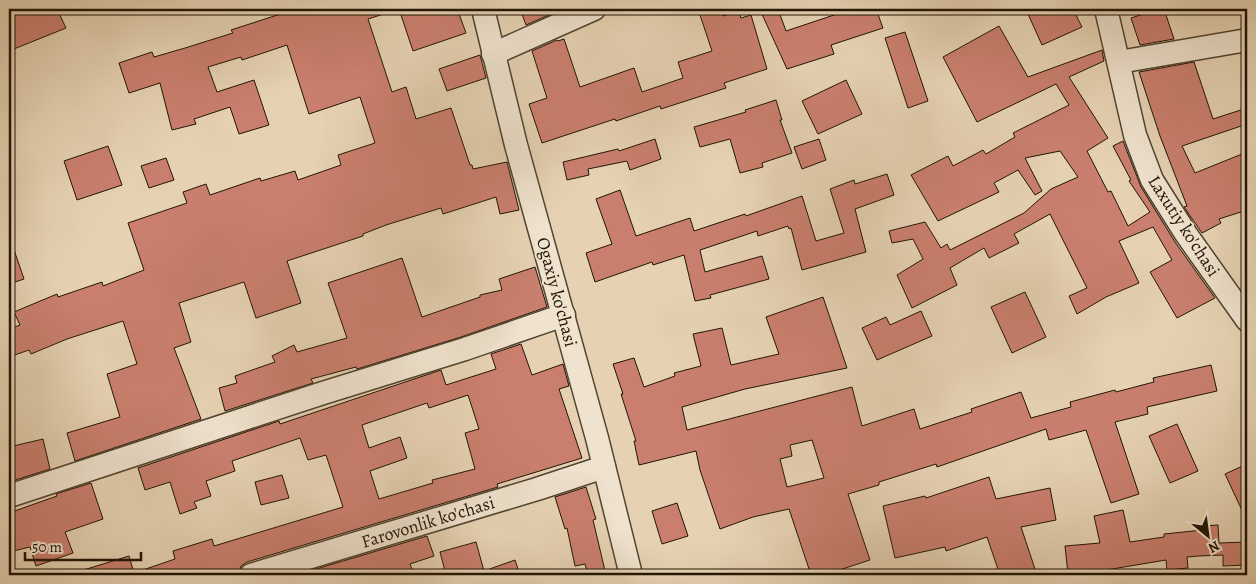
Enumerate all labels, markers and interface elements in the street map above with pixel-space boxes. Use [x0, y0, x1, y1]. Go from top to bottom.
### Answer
street label: Laxutiy ko'chasi [1142, 171, 1226, 281]
street label: Ogaxiy ko'chasi [531, 235, 583, 349]
street label: Farovonlik ko'chasi [358, 490, 498, 554]
north arrow [1184, 512, 1234, 562]
scale bar [25, 529, 141, 561]
text: N [1205, 536, 1223, 558]
text: 50 m [32, 537, 62, 557]

